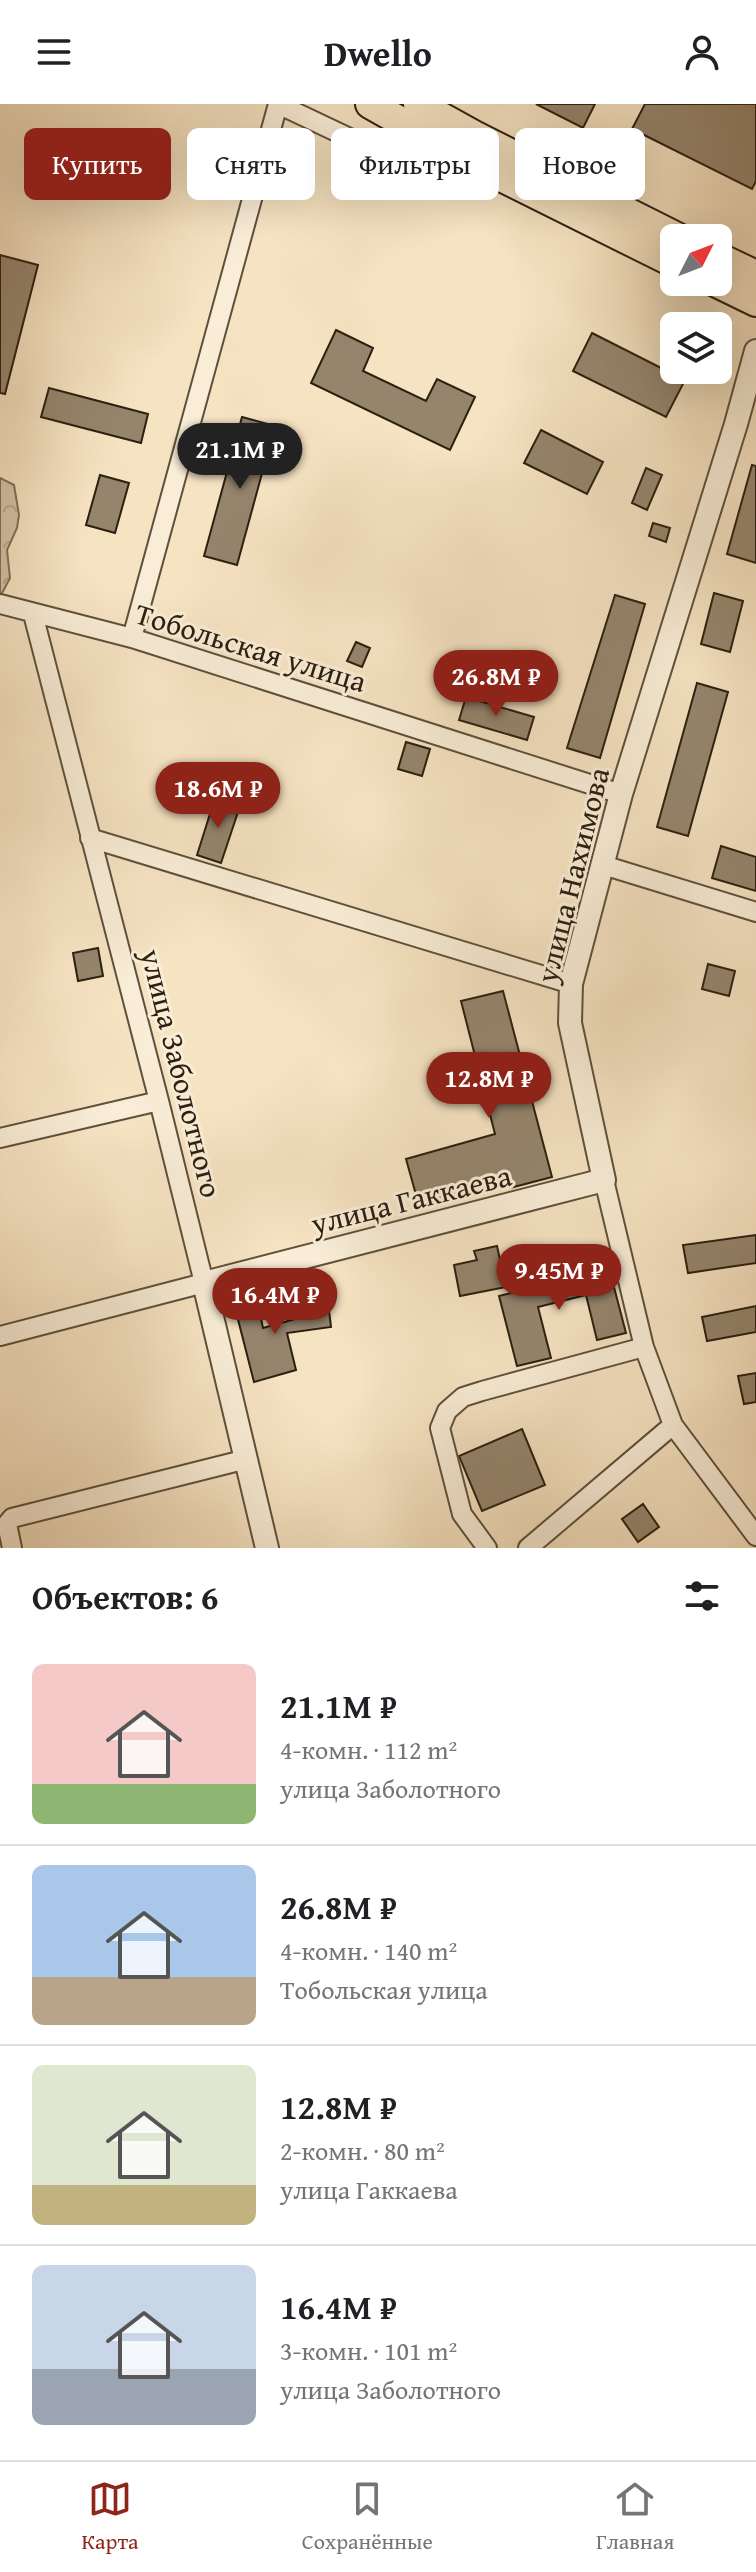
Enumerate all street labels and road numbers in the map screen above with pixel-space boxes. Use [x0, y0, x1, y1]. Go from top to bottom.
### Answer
street label: Тобольская улица [130, 591, 373, 703]
street label: улица Нахимова [524, 762, 620, 988]
street label: улица Заболотного [130, 943, 234, 1202]
street label: улица Гаккаева [305, 1153, 517, 1245]

